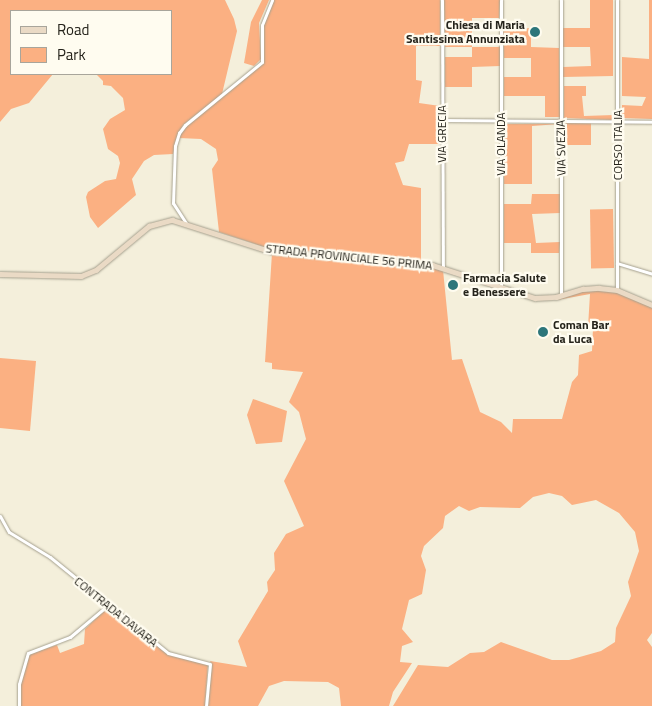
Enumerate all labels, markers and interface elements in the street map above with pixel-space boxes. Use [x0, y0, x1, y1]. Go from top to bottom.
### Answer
legend [10, 10, 172, 75]
text: Road [57, 18, 89, 41]
place label: Chiesa di Maria Santissima Annunziata [406, 18, 525, 46]
marker: Chiesa di Maria Santissima Annunziata [529, 26, 541, 38]
text: Park [57, 43, 86, 66]
street label: VIA GRECIA [435, 105, 449, 163]
street label: CORSO ITALIA [611, 110, 625, 180]
street label: VIA OLANDA [494, 112, 508, 176]
street label: VIA SVEZIA [553, 120, 569, 176]
street label: STRADA PROVINCIALE 56 PRIMA [265, 241, 433, 273]
place label: Farmacia Salute e Benessere [463, 271, 546, 299]
marker: Farmacia Salute e Benessere [447, 279, 459, 291]
place label: Coman Bar da Luca [553, 318, 609, 346]
marker: Coman Bar da Luca [537, 326, 549, 338]
street label: CONTRADA DAVARA [71, 574, 161, 650]

